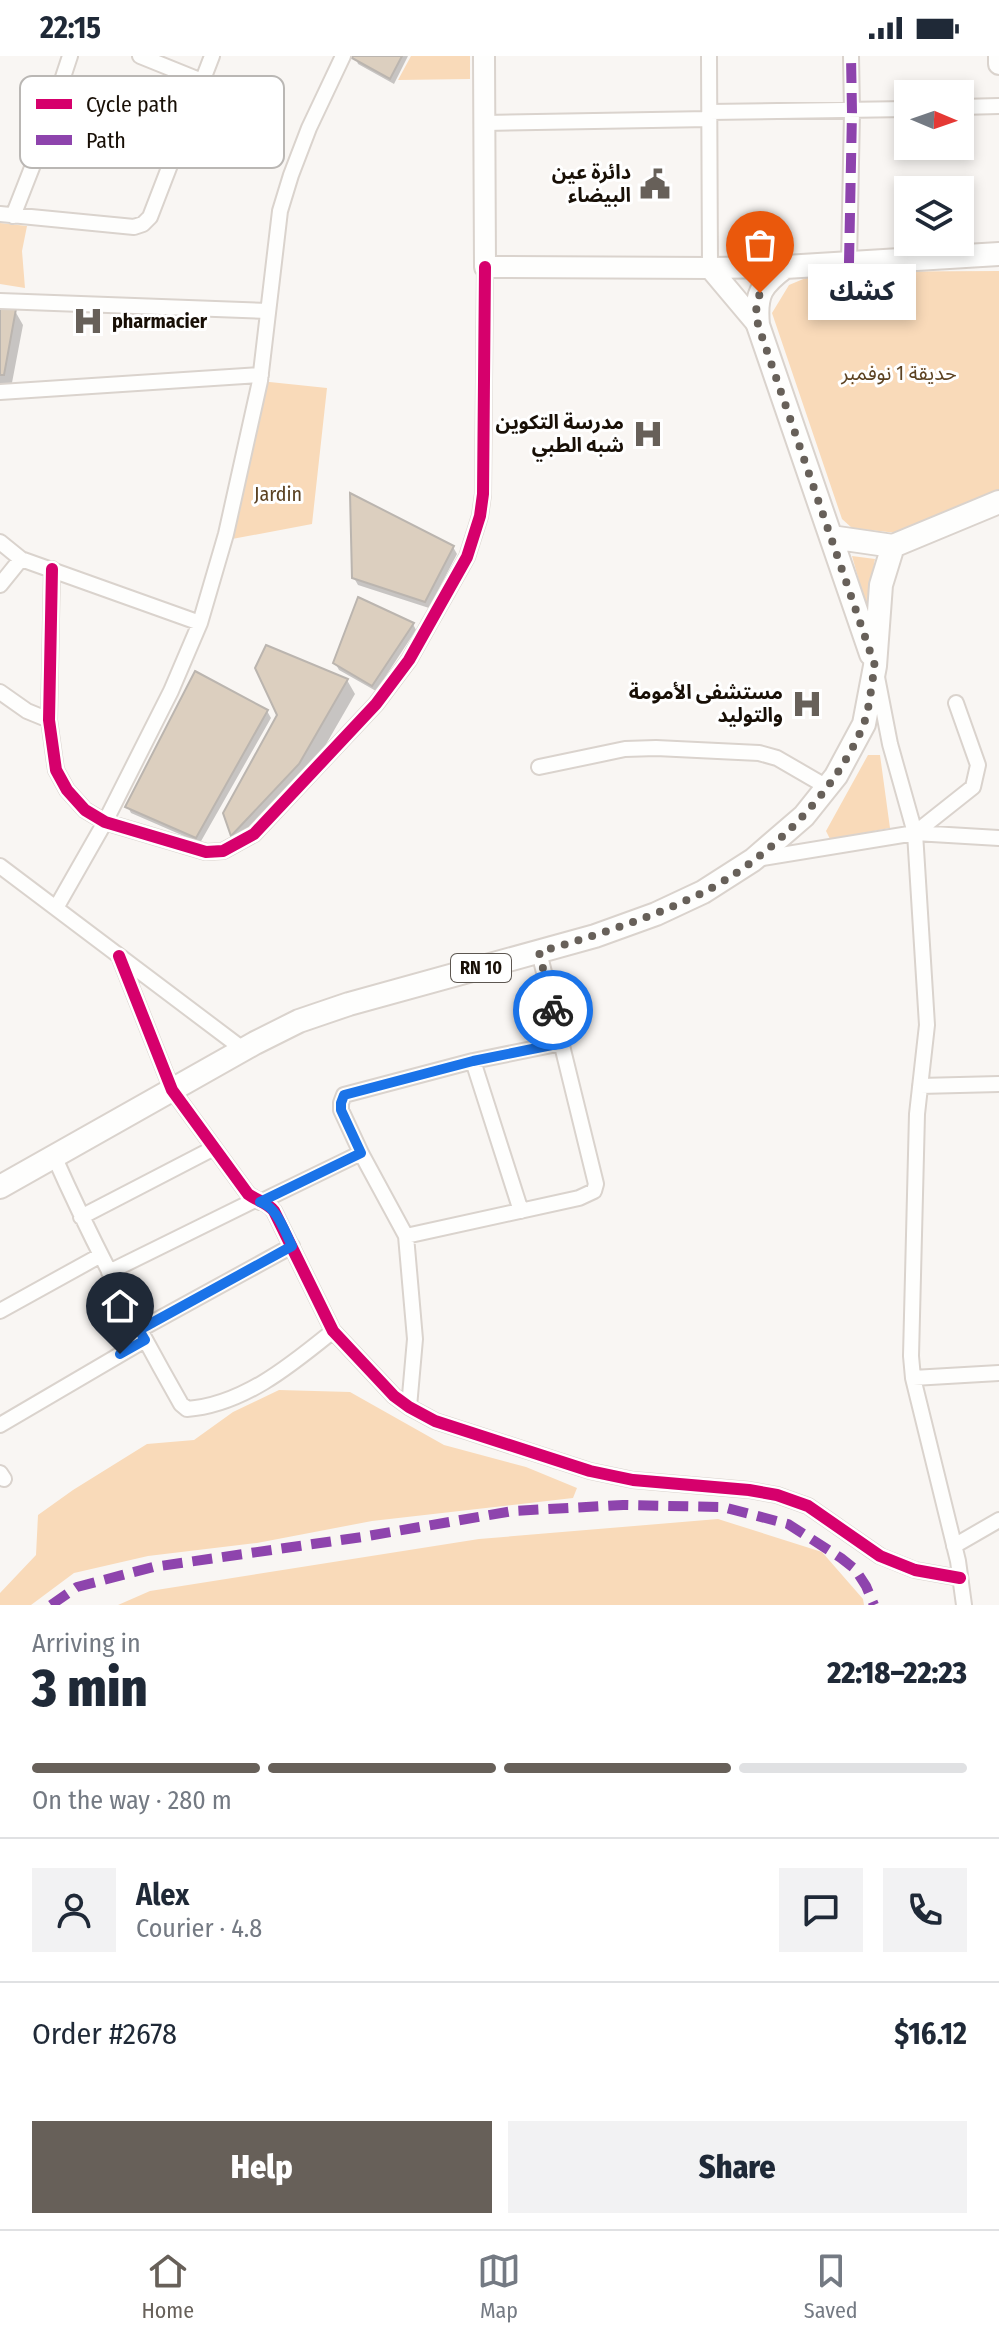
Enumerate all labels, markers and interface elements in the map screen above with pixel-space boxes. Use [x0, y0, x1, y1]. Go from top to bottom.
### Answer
text: 22:15 [40, 10, 101, 46]
legend [20, 76, 284, 168]
north arrow [894, 80, 974, 160]
map controls [894, 80, 974, 256]
text: Cycle path [86, 91, 178, 118]
text: Path [86, 127, 126, 154]
place label: دائرة عين البيضاء [552, 160, 631, 207]
public building icon: دائرة عين البيضاء [638, 167, 672, 201]
button: layers [894, 176, 974, 256]
pin [726, 211, 794, 293]
icon: bag [738, 223, 782, 267]
callout: كشك [808, 265, 916, 321]
text: كشك [829, 276, 895, 307]
hospital icon: pharmacier [71, 304, 105, 338]
place label: pharmacier [112, 309, 208, 333]
park label: حديقة 1 نوفمبر [840, 361, 957, 385]
place label: مدرسة التكوين شبه الطبي [496, 410, 624, 462]
hospital icon: مدرسة التكوين شبه الطبي [631, 417, 665, 451]
park label: Jardin [254, 482, 302, 506]
place label: مستشفى الأمومة والتوليد [629, 680, 783, 727]
hospital icon: مستشفى الأمومة والتوليد [790, 687, 824, 721]
road number: RN 10 [451, 954, 511, 982]
courier [513, 970, 593, 1050]
icon: bike [531, 988, 575, 1032]
pin [86, 1272, 154, 1354]
icon: home [98, 1284, 142, 1328]
text: Arriving in [32, 1628, 141, 1659]
text: 22:18–22:23 [827, 1655, 967, 1691]
text: 3 min [32, 1657, 148, 1720]
text: On the way · 280 m [32, 1785, 232, 1816]
button: person [32, 1868, 116, 1952]
button: chat [779, 1868, 863, 1952]
button: phone [883, 1868, 967, 1952]
text: Alex [136, 1877, 189, 1913]
text: Courier · 4.8 [136, 1913, 262, 1944]
text: Order #2678 [32, 2016, 177, 2052]
text: $16.12 [894, 2016, 967, 2052]
button: Help [32, 2121, 492, 2213]
button: Share [508, 2121, 967, 2213]
tab: Home [141, 2249, 194, 2324]
tab: Map [477, 2249, 521, 2324]
tab: Saved [804, 2249, 858, 2324]

